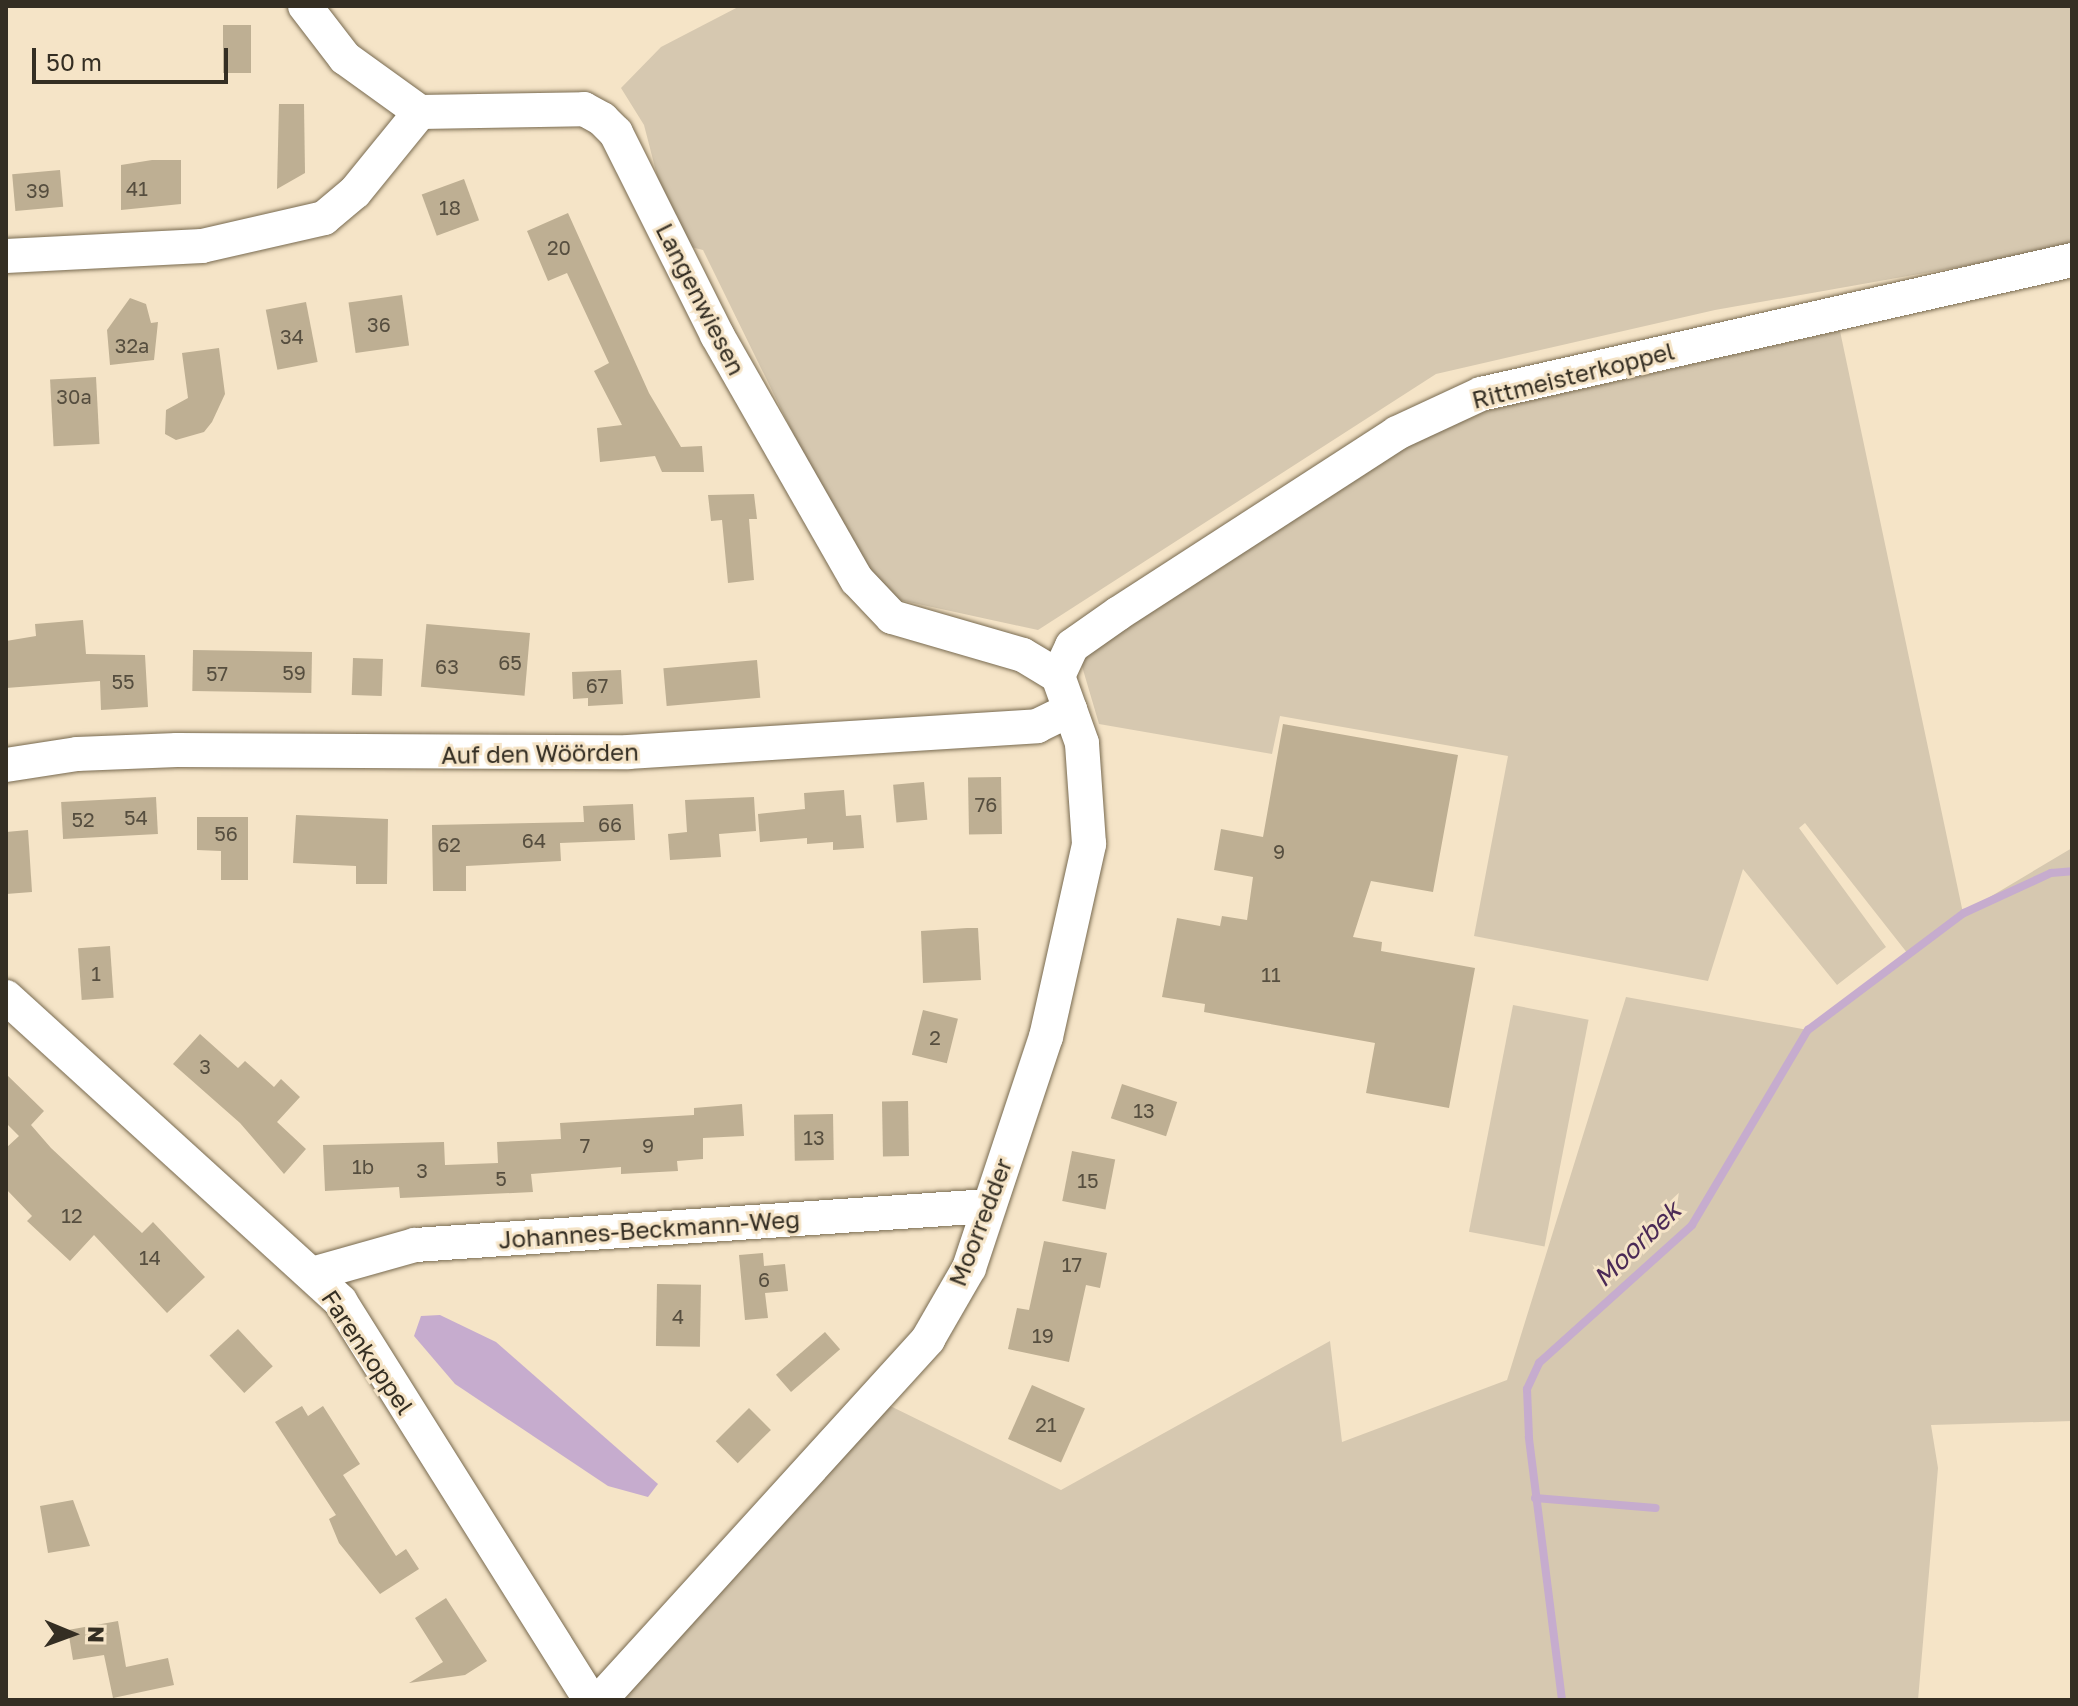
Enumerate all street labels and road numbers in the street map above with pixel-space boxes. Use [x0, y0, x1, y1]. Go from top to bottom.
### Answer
street label: Langenwiesen [650, 218, 752, 380]
street label: Rittmeisterkoppel [1469, 336, 1677, 414]
street label: Auf den Wöörden [441, 737, 639, 769]
street label: Moorredder [942, 1154, 1018, 1290]
street label: Johannes-Beckmann-Weg [497, 1204, 801, 1254]
street label: Farenkoppel [316, 1284, 420, 1420]

